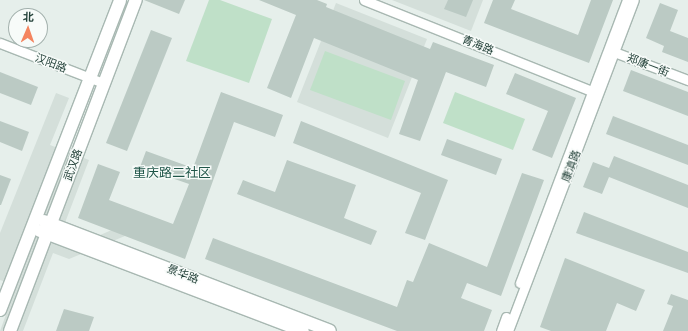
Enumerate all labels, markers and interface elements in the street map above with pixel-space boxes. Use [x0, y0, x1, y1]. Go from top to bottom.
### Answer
north arrow [8, 8, 48, 48]
text: 北 [23, 10, 34, 23]
street label: 青海路 [460, 33, 496, 57]
street label: 汉阳路 [33, 51, 69, 75]
street label: 郑康一街 [625, 51, 671, 79]
street label: 武汉路 [61, 147, 85, 183]
street label: 康滇路 [559, 148, 583, 184]
district label: 重庆路二社区 [133, 164, 211, 180]
street label: 景华路 [165, 262, 201, 286]

